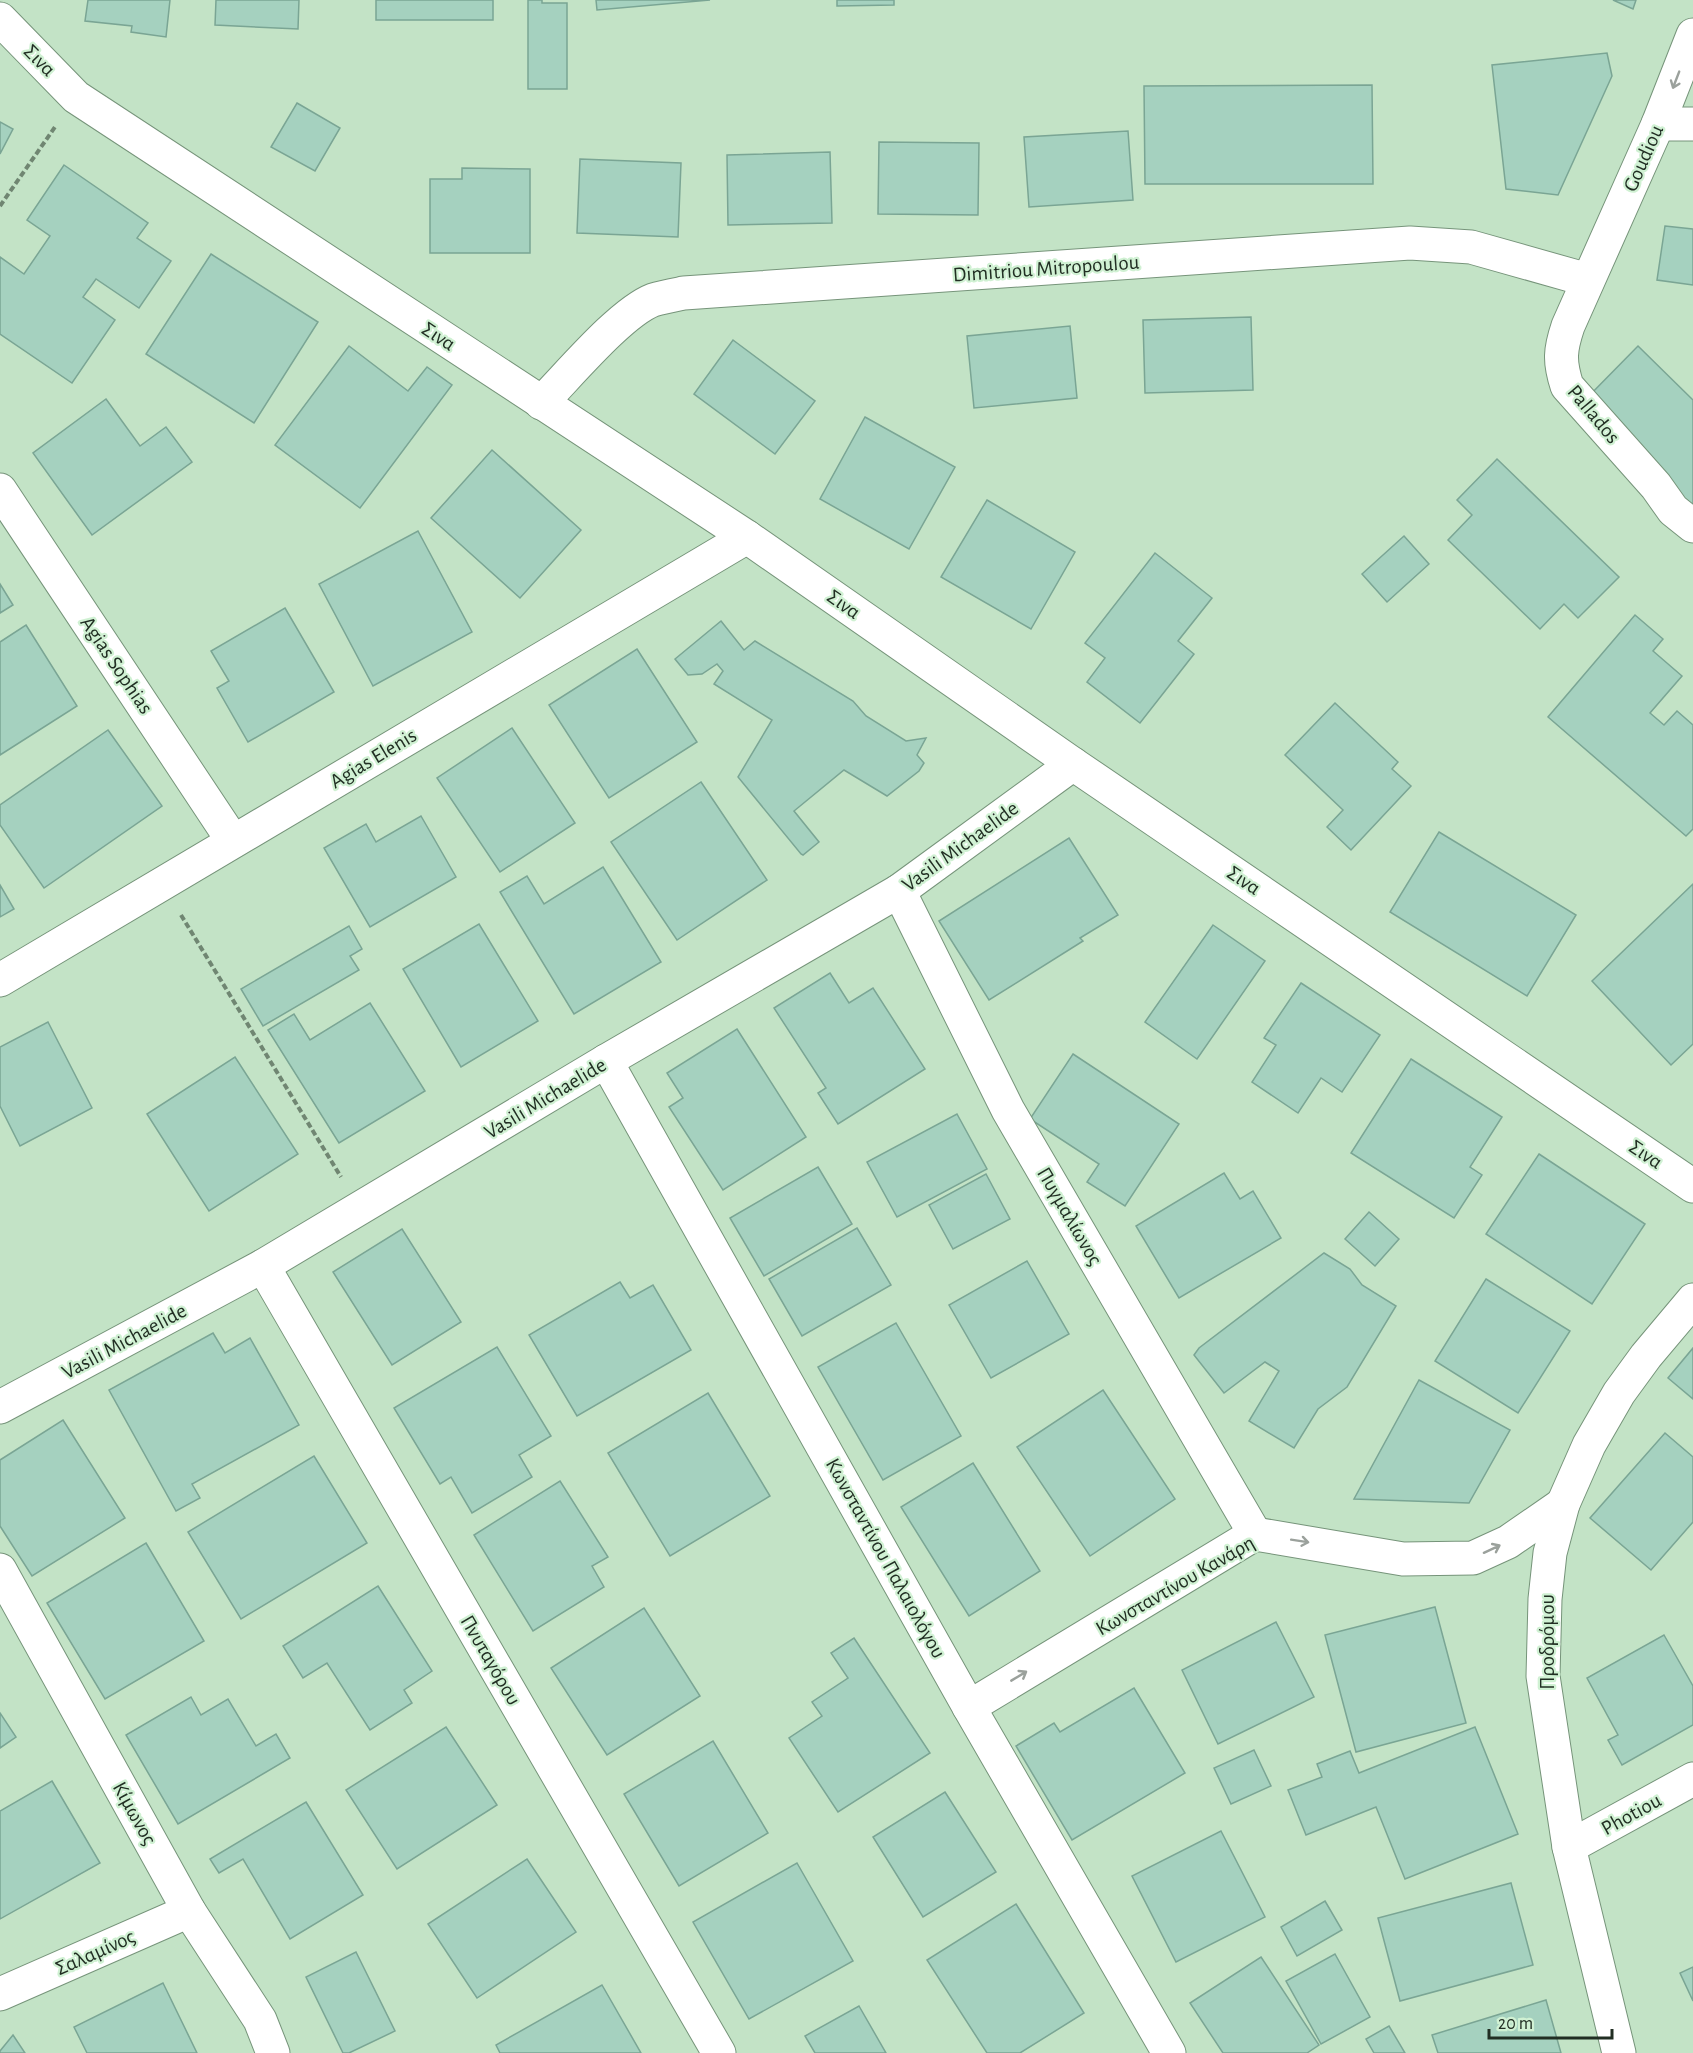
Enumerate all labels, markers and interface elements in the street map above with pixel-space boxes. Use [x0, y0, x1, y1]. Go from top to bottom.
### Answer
street label: Σινα [20, 40, 60, 80]
one-way arrow [1669, 70, 1680, 88]
street label: Goudiou [1620, 122, 1667, 195]
street label: Dimitriou Mitropoulou [952, 251, 1140, 285]
street label: Σινα [418, 318, 459, 355]
street label: Pallados [1563, 381, 1624, 448]
street label: Σινα [823, 586, 864, 623]
street label: Agias Sophias [76, 613, 157, 718]
street label: Agias Elenis [326, 724, 420, 792]
street label: Vasili Michaelide [898, 797, 1022, 895]
street label: Σινα [1223, 862, 1264, 899]
street label: Vasili Michaelide [481, 1054, 610, 1143]
street label: Σινα [1625, 1136, 1666, 1173]
street label: Πυγμαλίωνος [1033, 1164, 1106, 1269]
street label: Vasili Michaelide [58, 1300, 190, 1383]
street label: Κωνσταντίνου Παλαιολόγου [822, 1455, 949, 1662]
street label: Κωνσταντίνου Κανάρη [1092, 1531, 1258, 1639]
one-way arrow [1290, 1536, 1310, 1547]
one-way arrow [1482, 1543, 1500, 1555]
street label: Προδρόμου [1537, 1594, 1558, 1690]
street label: Πνυταγόρου [457, 1612, 525, 1709]
one-way arrow [1010, 1670, 1027, 1682]
street label: Κίμωνος [109, 1778, 160, 1848]
street label: Photiou [1598, 1789, 1665, 1839]
street label: Σαλαμίνος [52, 1926, 138, 1979]
scale bar [1489, 2002, 1612, 2040]
text: 20 m [1498, 2015, 1533, 2033]

